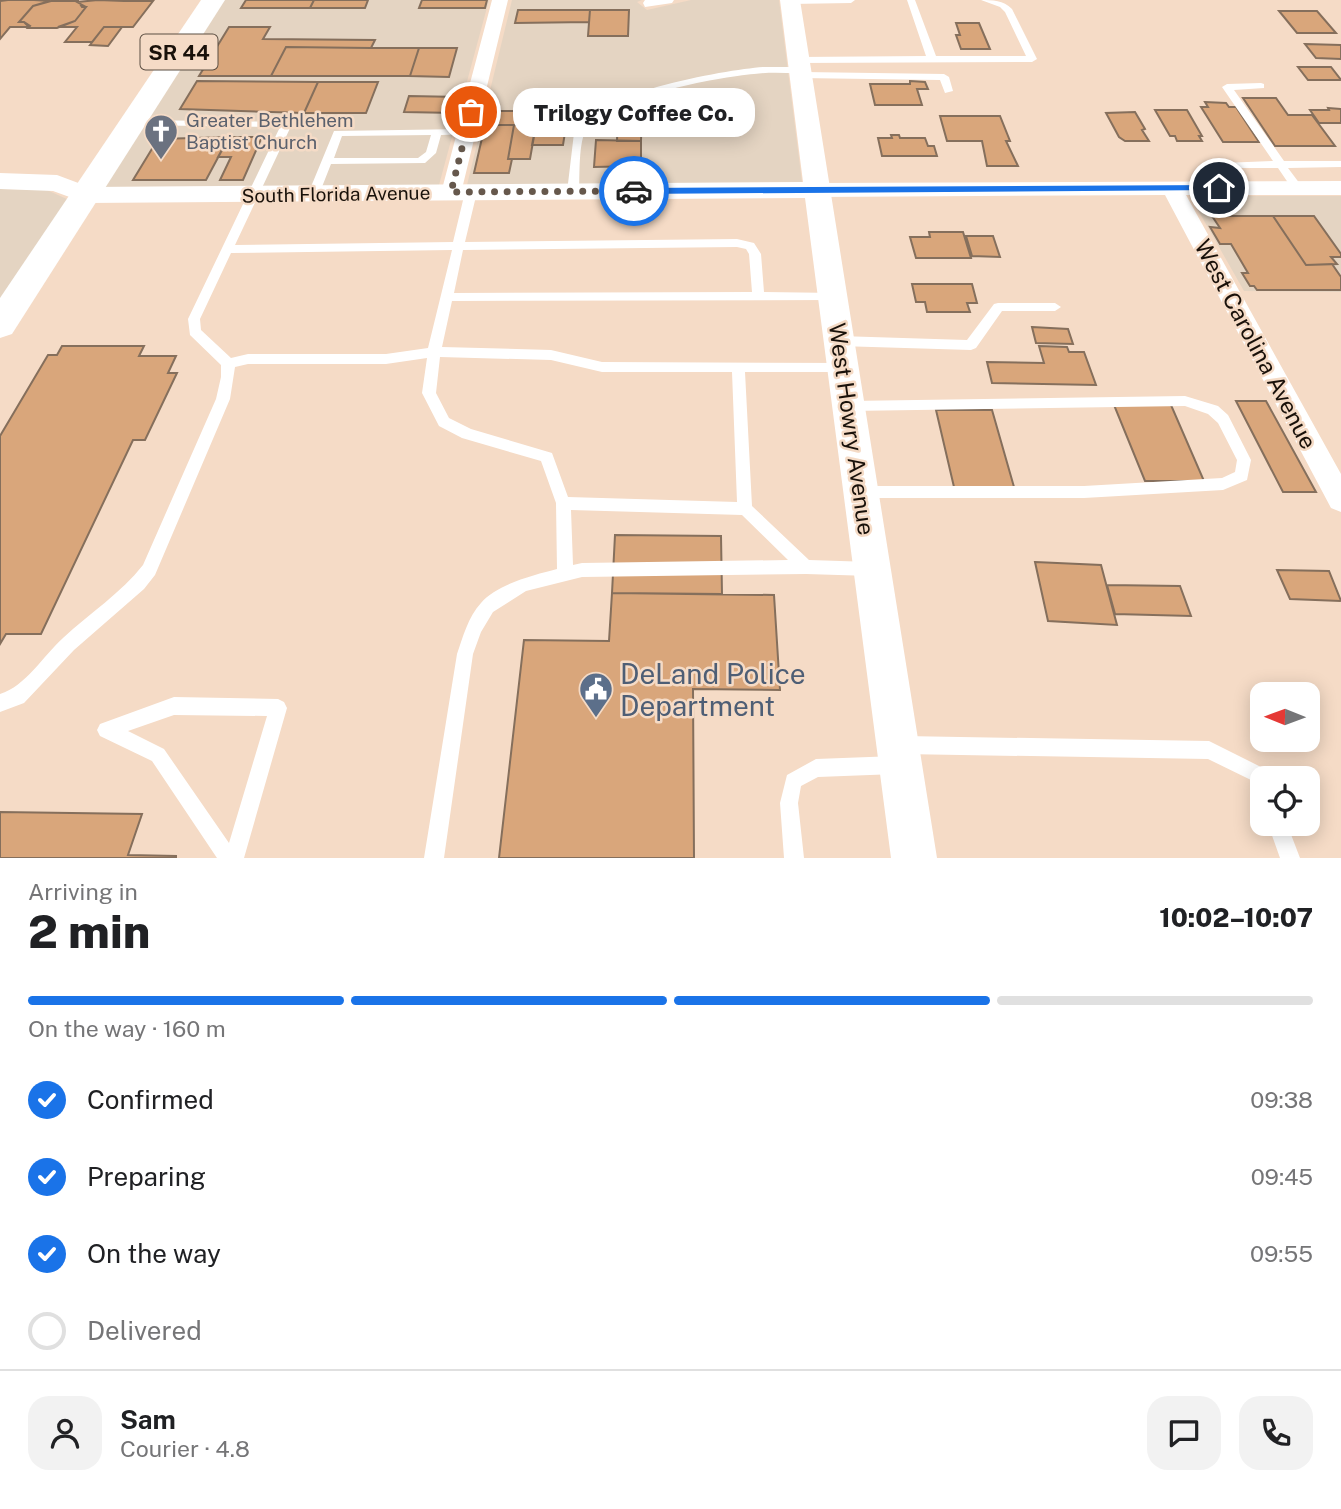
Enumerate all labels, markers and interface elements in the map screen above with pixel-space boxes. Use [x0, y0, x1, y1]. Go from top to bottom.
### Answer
road number: SR 44 [140, 34, 218, 70]
pin [441, 82, 501, 142]
callout: Trilogy Coffee Co. [513, 88, 754, 136]
icon: bag [452, 93, 490, 131]
text: Trilogy Coffee Co. [534, 99, 734, 126]
place label: Greater Bethlehem Baptist Church [186, 109, 354, 153]
church icon: Greater Bethlehem Baptist Church [142, 112, 180, 161]
courier [599, 156, 669, 226]
pin [1189, 158, 1249, 218]
icon: home [1200, 169, 1238, 207]
icon: car [615, 172, 653, 210]
street label: South Florida Avenue [242, 181, 430, 207]
street label: West Carolina Avenue [1189, 235, 1323, 453]
street label: West Howry Avenue [824, 321, 880, 537]
place label: DeLand Police Department [620, 657, 806, 722]
public building icon: DeLand Police Department [577, 670, 615, 719]
north arrow [1250, 682, 1320, 752]
map controls [1250, 682, 1320, 836]
button: locate [1250, 766, 1320, 836]
text: Arriving in [28, 878, 138, 905]
text: 10:02–10:07 [1159, 902, 1313, 933]
text: 2 min [28, 904, 150, 958]
text: On the way · 160 m [28, 1015, 226, 1042]
icon: check [28, 1081, 66, 1119]
text: Confirmed [87, 1084, 214, 1115]
text: 09:38 [1250, 1086, 1313, 1113]
icon: check [28, 1158, 66, 1196]
text: Preparing [87, 1161, 206, 1192]
text: 09:45 [1251, 1163, 1313, 1190]
icon: check [28, 1235, 66, 1273]
text: On the way [87, 1238, 221, 1269]
text: 09:55 [1250, 1240, 1313, 1267]
text: Delivered [87, 1315, 202, 1346]
button: person [28, 1396, 102, 1470]
button: chat [1147, 1396, 1221, 1470]
button: phone [1239, 1396, 1313, 1470]
text: Sam [120, 1404, 176, 1435]
text: Courier · 4.8 [120, 1435, 250, 1462]

